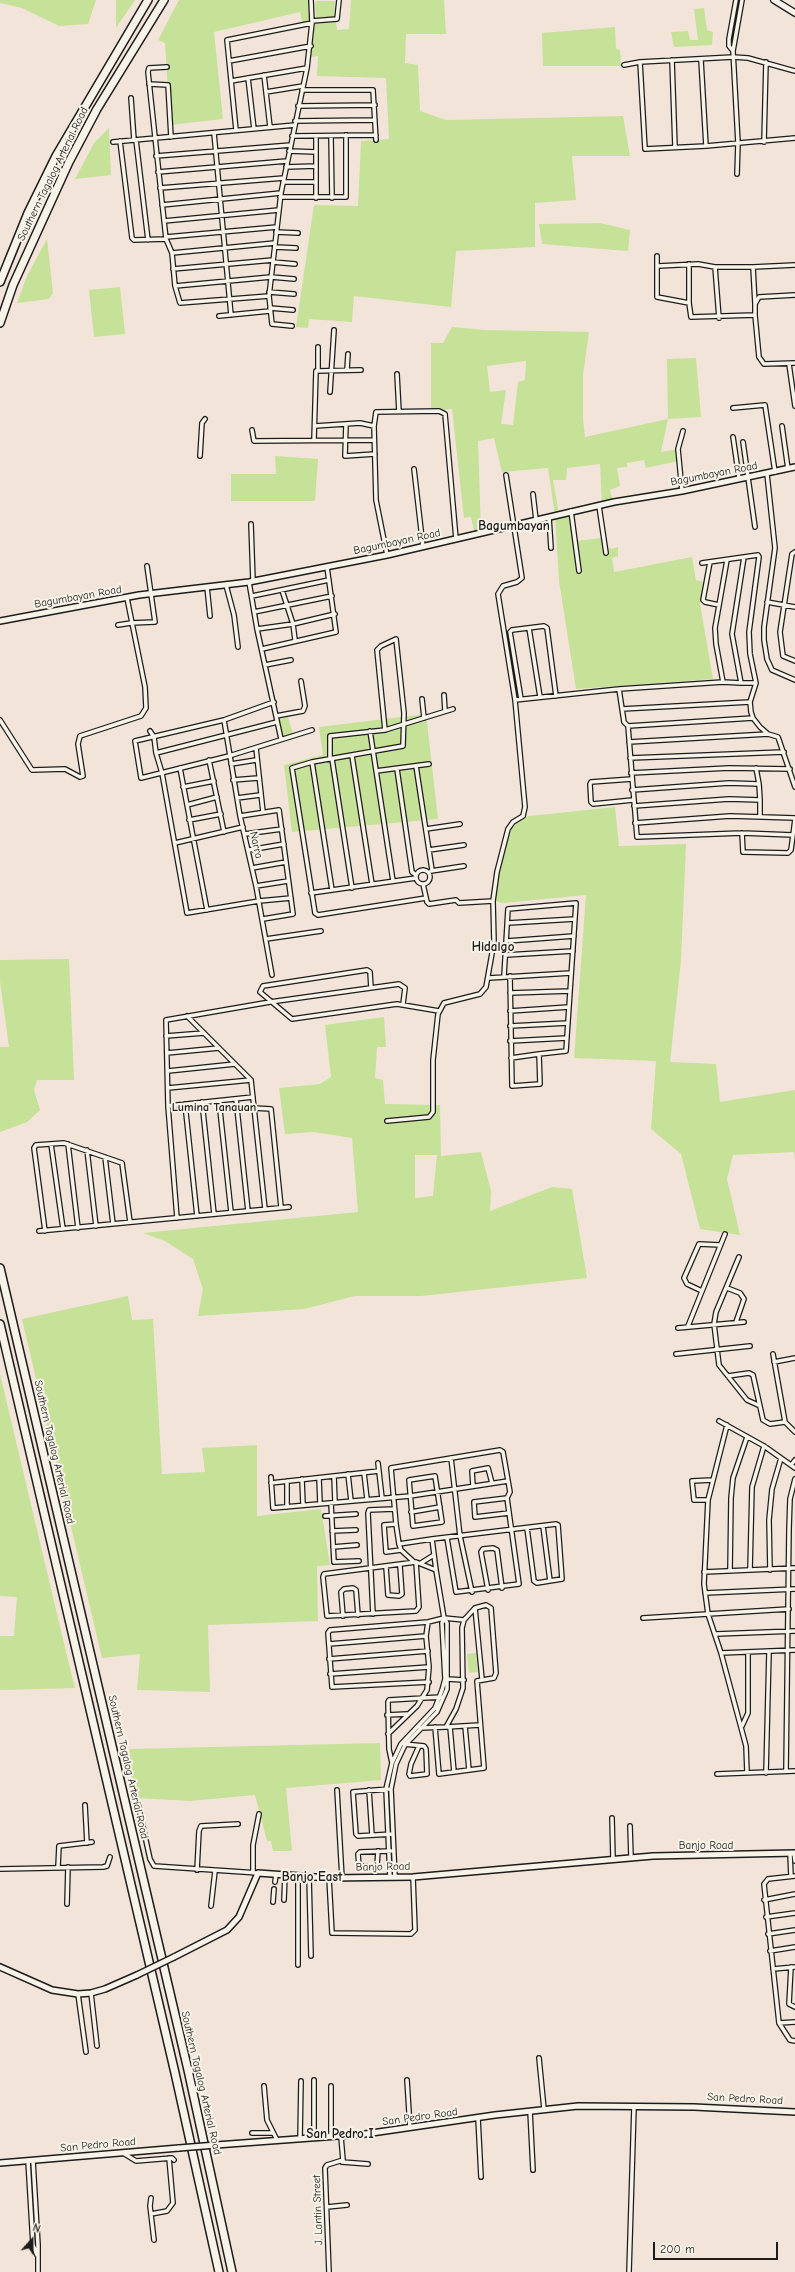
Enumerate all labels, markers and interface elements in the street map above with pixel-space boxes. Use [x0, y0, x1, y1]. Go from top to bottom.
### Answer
street label: Southern Tagalog Arterial Road [15, 105, 91, 243]
street label: Bagumbayan Road [669, 459, 759, 489]
district label: Bagumbayan [478, 518, 550, 534]
street label: Bagumbayan Road [352, 526, 442, 558]
street label: Bagumbayan Road [33, 583, 123, 611]
street label: Narra [247, 830, 265, 860]
district label: Hidalgo [472, 939, 514, 955]
district label: Lumina Tanauan [172, 1101, 256, 1115]
street label: Southern Tagalog Arterial Road [31, 1379, 77, 1525]
street label: Southern Tagalog Arterial Road [105, 1694, 151, 1840]
street label: Banjo Road [679, 1839, 733, 1853]
street label: Banjo Road [356, 1860, 410, 1874]
district label: Banjo East [282, 1869, 342, 1885]
street label: Southern Tagalog Arterial Road [178, 2010, 224, 2156]
street label: San Pedro Road [707, 2090, 783, 2108]
street label: San Pedro Road [381, 2105, 459, 2129]
district label: San Pedro I [306, 2126, 374, 2142]
street label: San Pedro Road [60, 2135, 136, 2155]
street label: J. Lantin Street [310, 2175, 326, 2245]
north arrow [12, 2220, 52, 2260]
text: N [31, 2221, 42, 2236]
scale bar [655, 2234, 780, 2260]
text: 200 m [660, 2242, 695, 2256]

